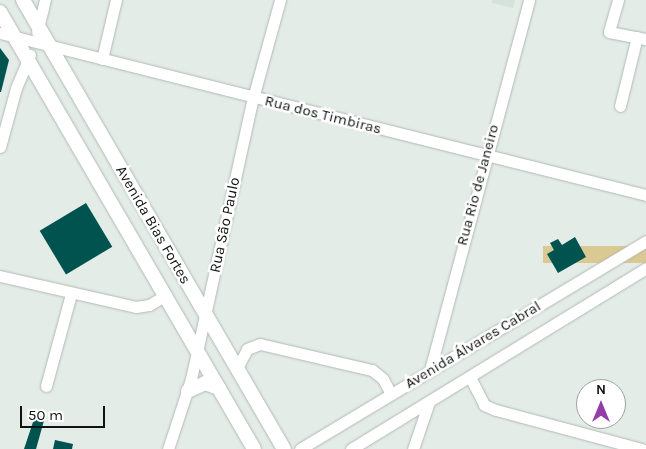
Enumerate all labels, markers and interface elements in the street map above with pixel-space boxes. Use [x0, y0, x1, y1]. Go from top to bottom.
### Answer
street label: Rua dos Timbiras [263, 92, 383, 138]
street label: Rua Rio de Janeiro [453, 122, 503, 248]
street label: Avenida Bias Fortes [112, 163, 194, 287]
street label: Rua São Paulo [206, 176, 244, 274]
street label: Avenida Álvares Cabral [402, 297, 544, 393]
north arrow [576, 379, 626, 429]
text: N [596, 381, 606, 398]
scale bar [22, 396, 108, 428]
text: 50 m [28, 406, 63, 424]

